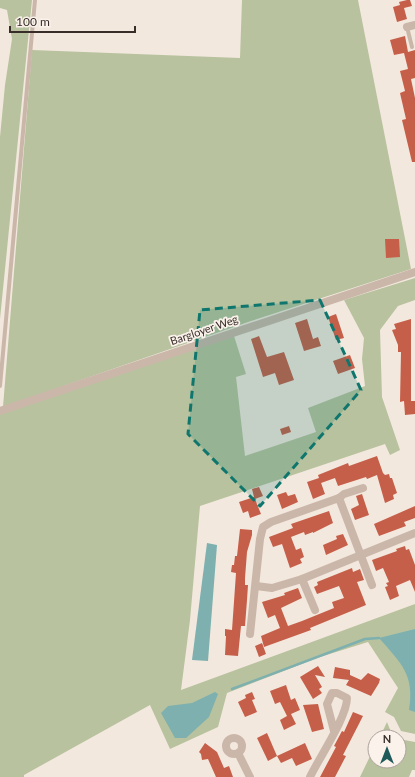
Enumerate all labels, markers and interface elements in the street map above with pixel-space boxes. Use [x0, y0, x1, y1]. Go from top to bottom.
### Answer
scale bar [10, 8, 135, 34]
text: 100 m [16, 14, 50, 29]
street label: Bargloyer Weg [168, 312, 240, 347]
north arrow [367, 729, 407, 769]
text: N [383, 732, 391, 745]

